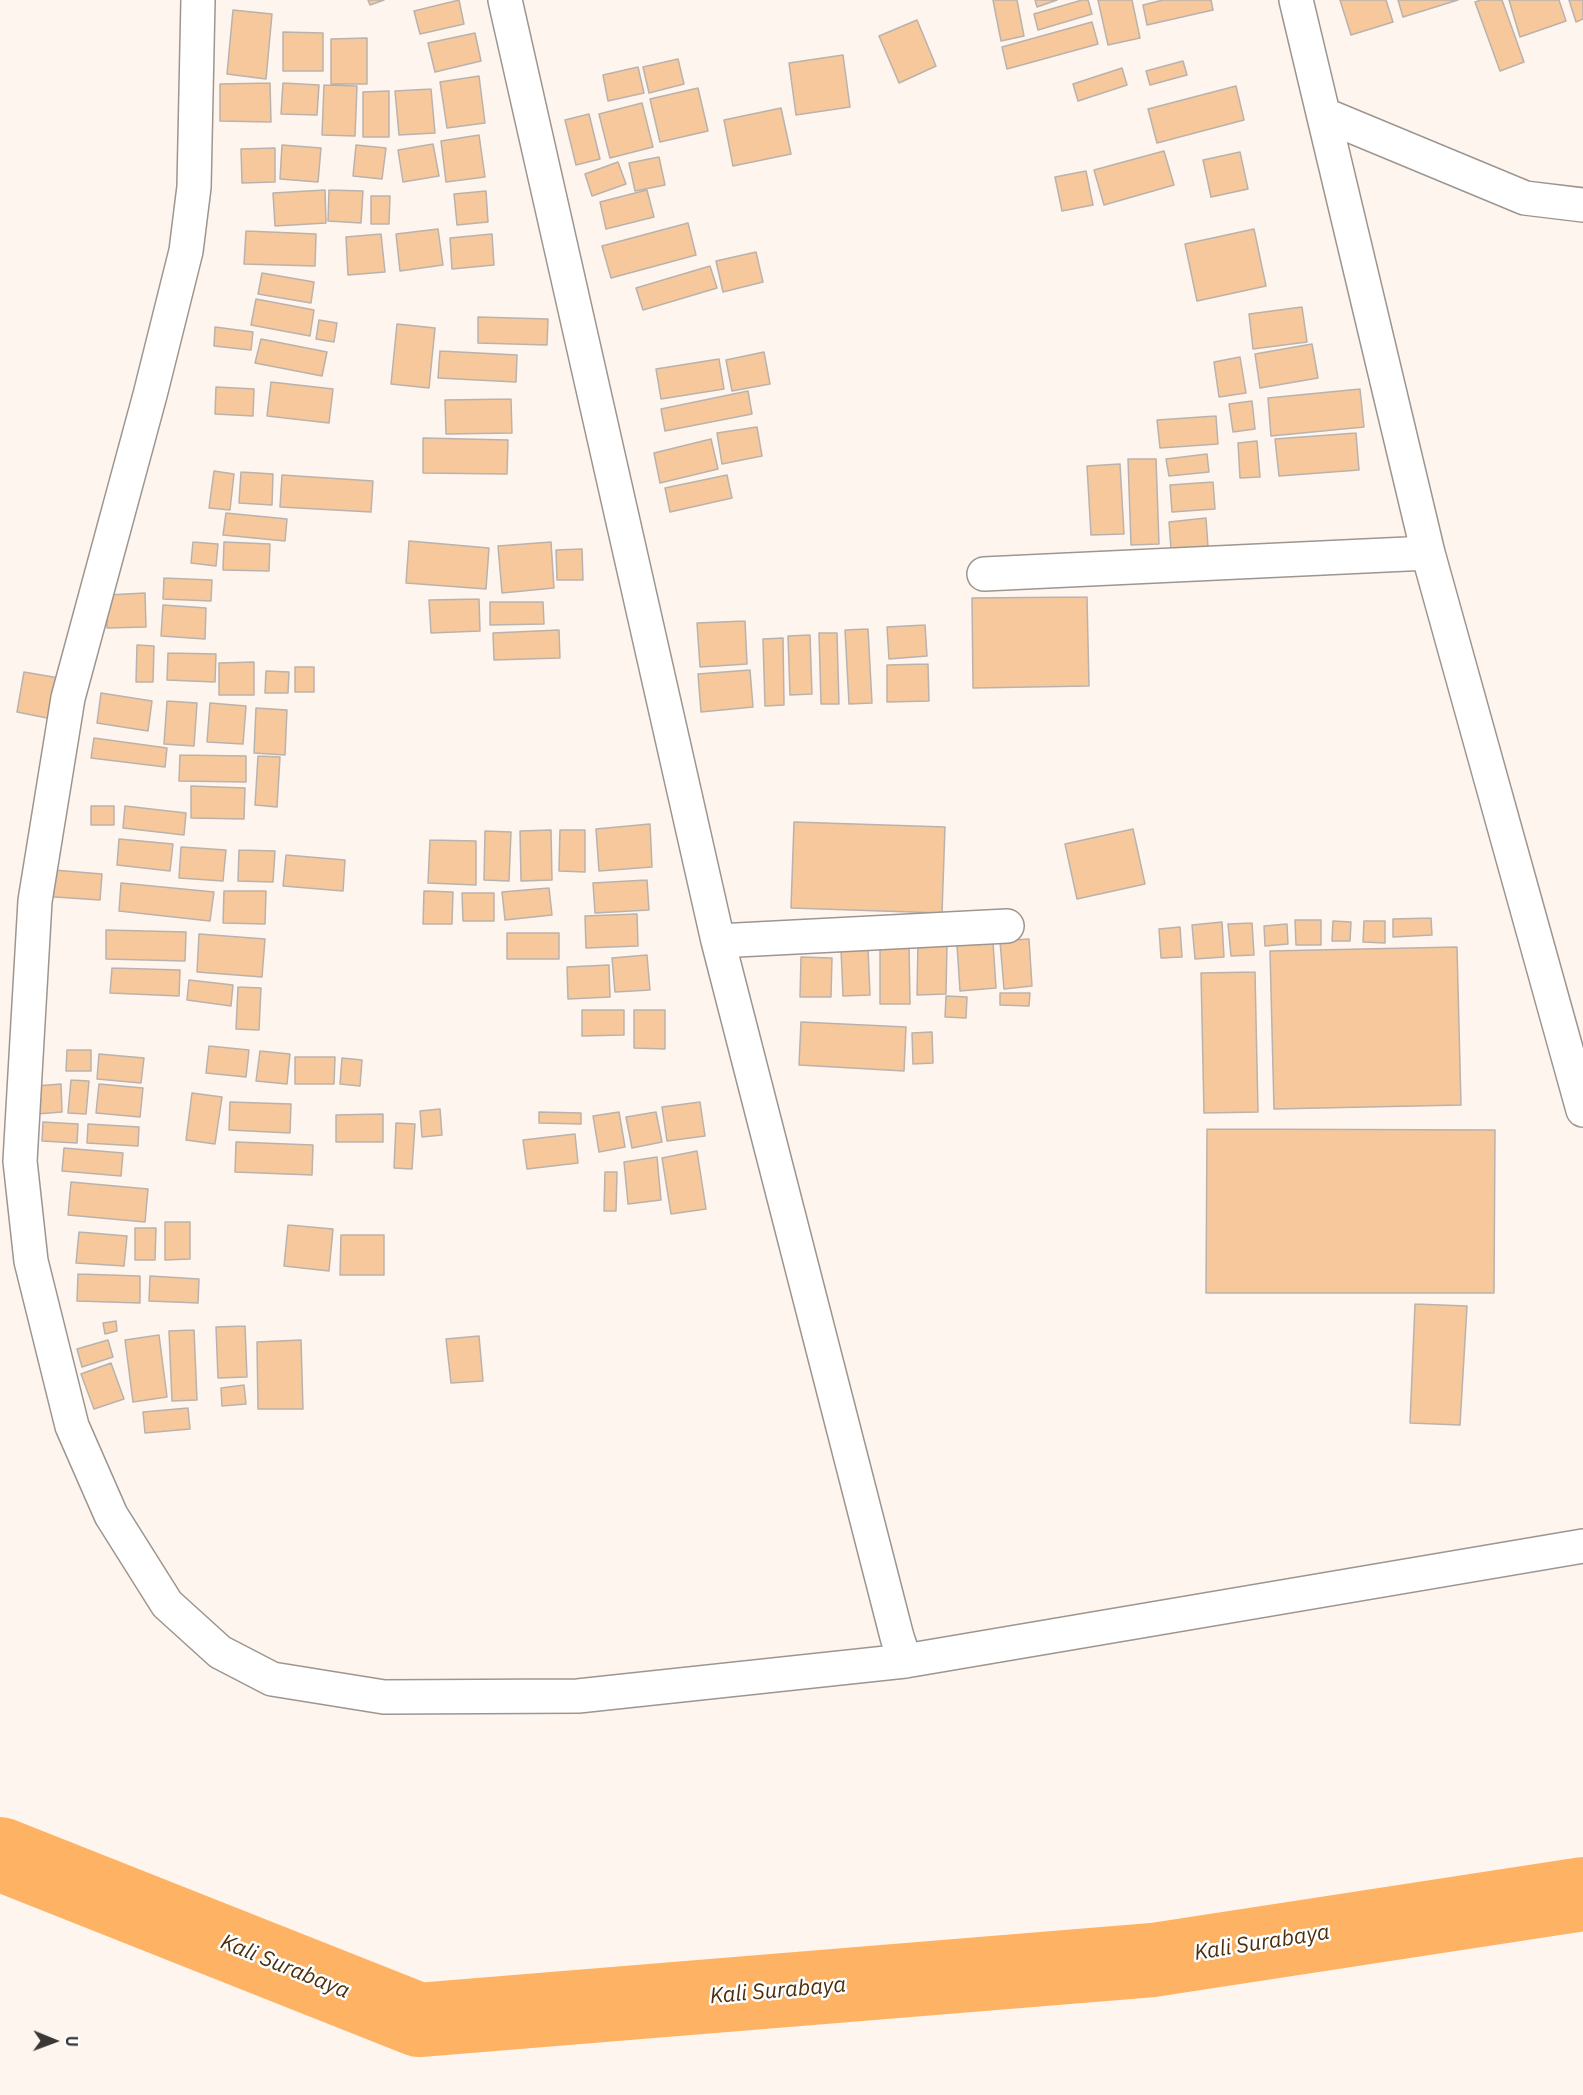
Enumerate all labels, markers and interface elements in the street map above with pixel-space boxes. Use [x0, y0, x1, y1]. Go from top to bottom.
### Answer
water label: Kali Surabaya [1192, 1919, 1332, 1967]
water label: Kali Surabaya [217, 1929, 353, 2005]
water label: Kali Surabaya [709, 1972, 847, 2010]
north arrow [24, 2011, 84, 2071]
text: U [62, 2036, 82, 2047]

